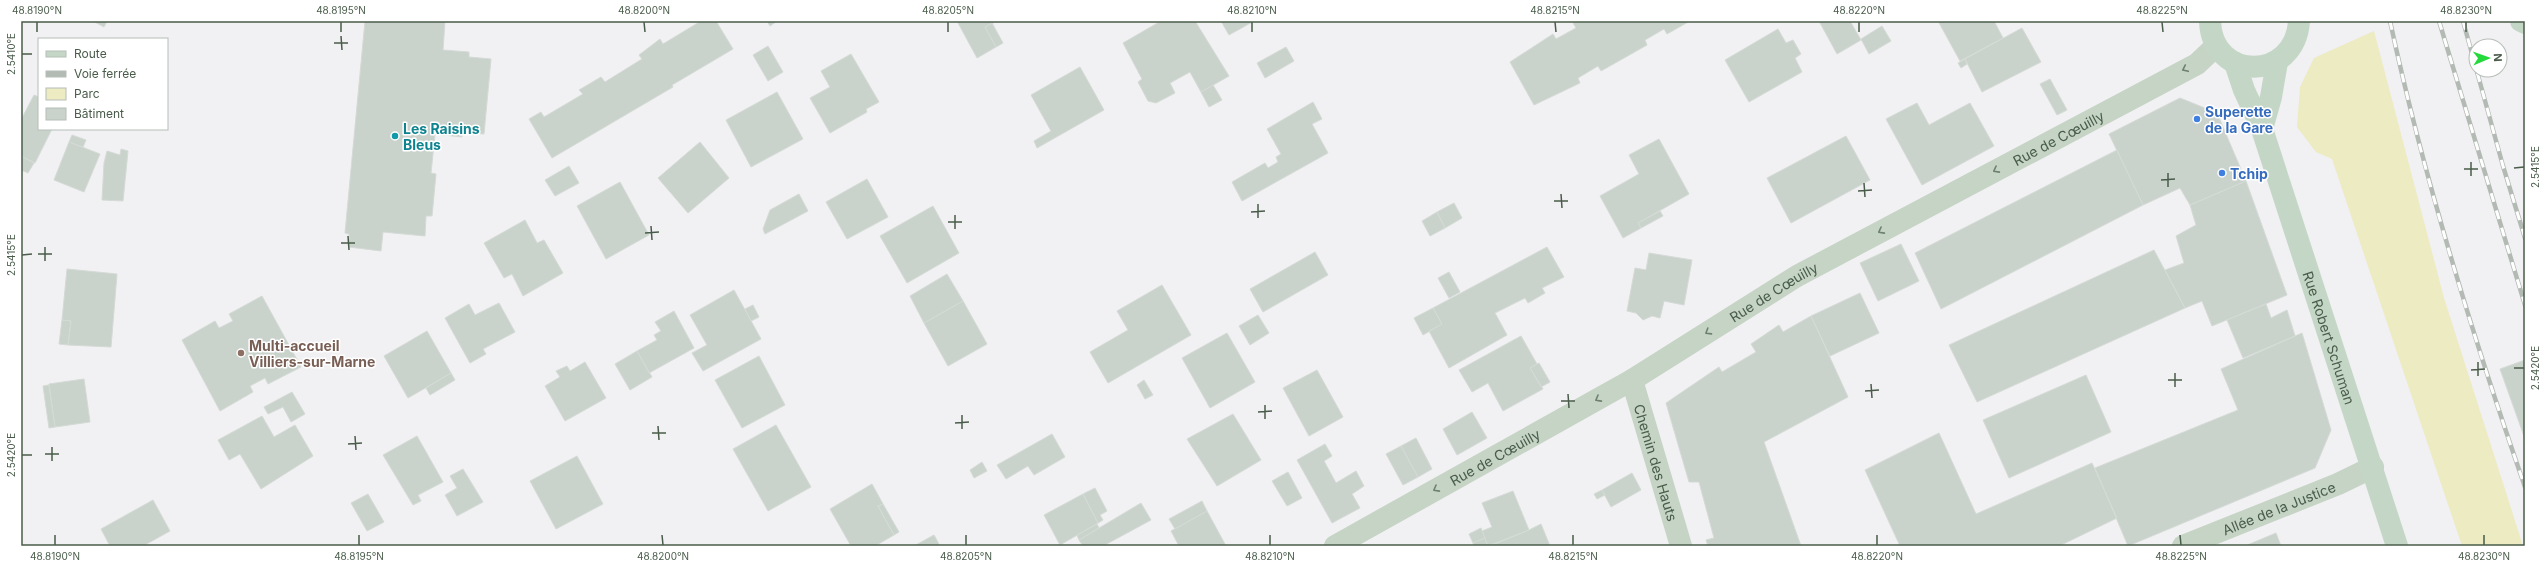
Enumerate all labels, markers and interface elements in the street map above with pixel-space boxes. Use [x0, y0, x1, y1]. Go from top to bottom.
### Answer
text: 48.8190°N [12, 4, 62, 16]
text: 48.8195°N [316, 4, 366, 16]
text: 48.8200°N [618, 4, 670, 16]
text: 48.8205°N [922, 4, 974, 16]
text: 48.8210°N [1227, 4, 1277, 16]
text: 48.8215°N [1530, 4, 1580, 16]
text: 48.8220°N [1833, 4, 1885, 16]
text: 48.8225°N [2136, 4, 2188, 16]
text: 48.8230°N [2440, 4, 2492, 16]
text: 2.5410°E [5, 33, 17, 75]
legend [38, 38, 168, 130]
north arrow [2468, 38, 2508, 78]
text: Route [74, 46, 107, 61]
text: N [2491, 53, 2505, 62]
one-way arrow [2181, 64, 2189, 72]
text: Voie ferrée [74, 66, 136, 81]
text: Parc [74, 86, 100, 101]
place label: Superette de la Gare [2205, 103, 2273, 136]
text: Bâtiment [74, 106, 124, 121]
street label: Rue de Cœuilly [2010, 106, 2107, 169]
marker: Superette de la Gare [2192, 114, 2202, 124]
place label: Les Raisins Bleus [403, 120, 480, 153]
marker: Les Raisins Bleus [390, 131, 400, 141]
text: 2.5415°E [2529, 146, 2541, 188]
one-way arrow [1993, 165, 2000, 173]
place label: Tchip [2230, 165, 2268, 182]
marker: Tchip [2217, 168, 2227, 178]
one-way arrow [1878, 227, 1885, 234]
text: 2.5415°E [5, 234, 17, 276]
street label: Rue de Cœuilly [1726, 258, 1821, 325]
street label: Rue Robert Schuman [2300, 269, 2359, 407]
one-way arrow [1706, 327, 1713, 334]
place label: Multi-accueil Villiers-sur-Marne [249, 337, 375, 370]
text: 2.5420°E [2529, 346, 2541, 390]
marker: Multi-accueil Villiers-sur-Marne [236, 348, 246, 358]
one-way arrow [1595, 394, 1602, 401]
street label: Chemin des Hauts [1631, 402, 1682, 523]
street label: Rue de Cœuilly [1447, 425, 1543, 489]
text: 2.5420°E [5, 433, 17, 477]
street label: Allée de la Justice [2220, 477, 2338, 538]
one-way arrow [1433, 485, 1440, 492]
text: 48.8190°N [30, 550, 80, 562]
text: 48.8195°N [334, 550, 384, 562]
text: 48.8200°N [637, 550, 689, 562]
text: 48.8205°N [940, 550, 992, 562]
text: 48.8210°N [1245, 550, 1295, 562]
text: 48.8215°N [1548, 550, 1598, 562]
text: 48.8220°N [1851, 550, 1903, 562]
text: 48.8225°N [2155, 550, 2207, 562]
text: 48.8230°N [2458, 550, 2510, 562]

